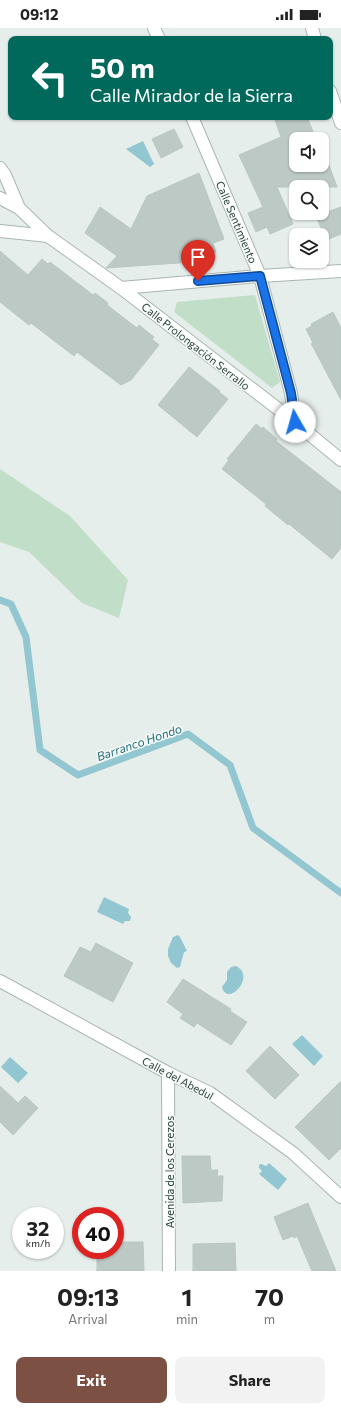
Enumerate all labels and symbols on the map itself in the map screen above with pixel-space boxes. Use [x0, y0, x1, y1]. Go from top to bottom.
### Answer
street label: Calle Sentimiento [214, 179, 260, 266]
pin [181, 240, 215, 281]
street label: Calle Prolongación Serrallo [139, 300, 253, 393]
position arrow [274, 401, 316, 443]
water label: Barranco Hondo [95, 721, 183, 763]
street label: Calle del Abedul [140, 1054, 216, 1102]
street label: Avenida de los Cerezos [163, 1116, 176, 1228]
speed limit sign: 40 [72, 1207, 124, 1259]

